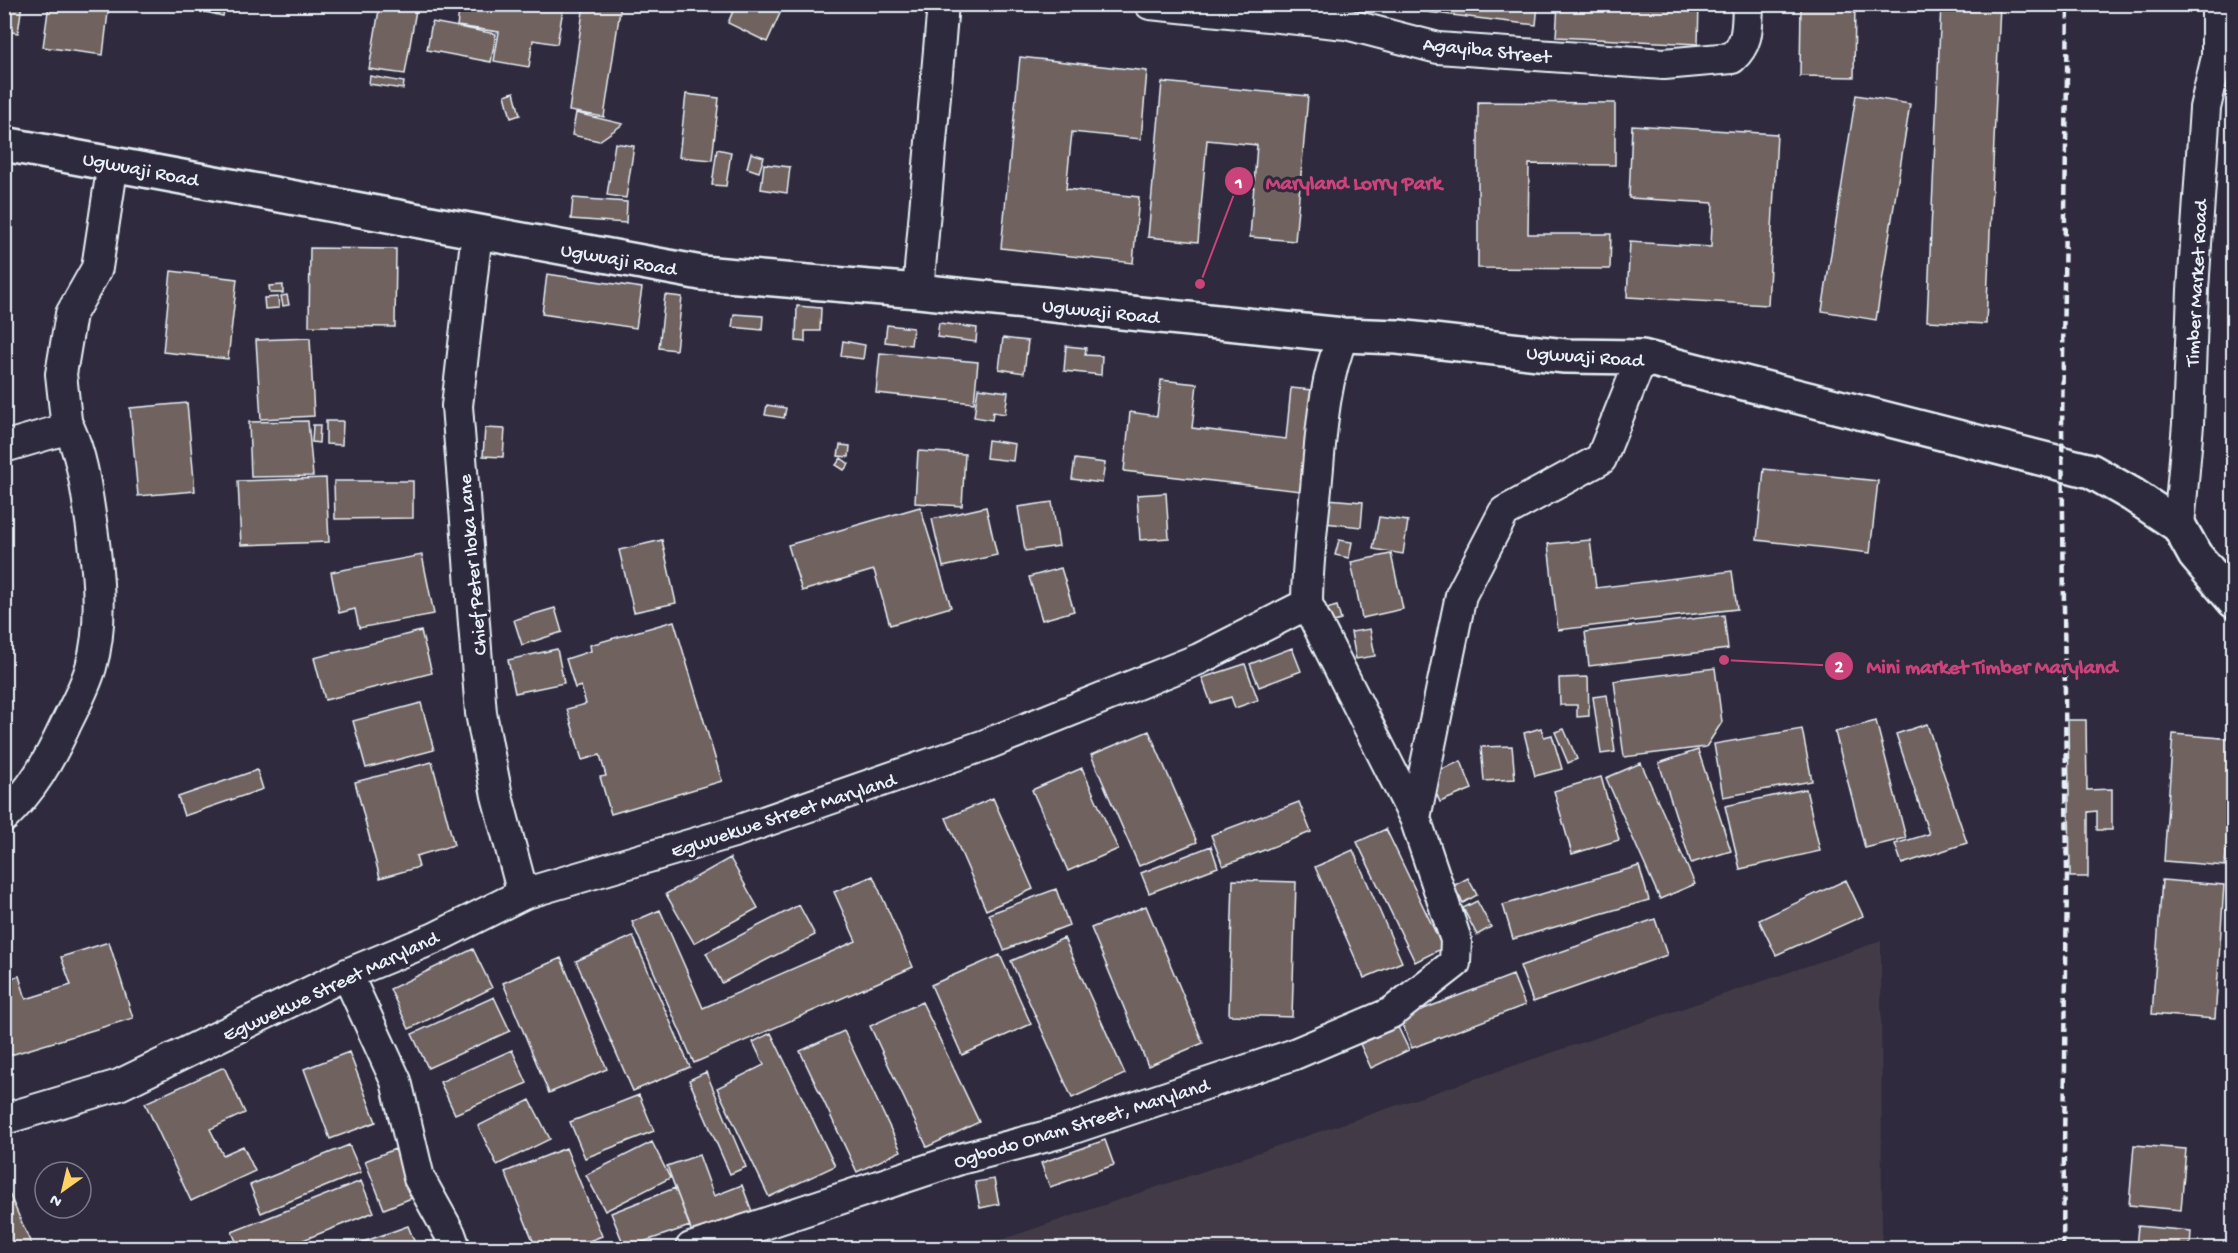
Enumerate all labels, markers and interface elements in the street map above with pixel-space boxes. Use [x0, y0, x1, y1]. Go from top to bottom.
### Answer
street label: Agayiba Street [1422, 34, 1553, 71]
street label: Ugwuaji Road [80, 149, 202, 194]
callout: Maryland Lorry Park [1224, 162, 1454, 201]
text: Maryland Lorry Park [1266, 173, 1445, 198]
text: 1 [1234, 174, 1243, 195]
street label: Timber Market Road [2183, 197, 2214, 368]
street label: Ugwuaji Road [559, 240, 680, 283]
street label: Ugwuaji Road [1041, 296, 1163, 331]
street label: Ugwuaji Road [1525, 343, 1646, 374]
street label: Chief Peter Iloka Lane [455, 473, 494, 656]
callout: Mini market Timber Maryland [1824, 646, 2129, 685]
text: Mini market Timber Maryland [1867, 657, 2120, 682]
text: 2 [1835, 658, 1844, 679]
street label: Egwuekwe Street Maryland [669, 769, 902, 865]
street label: Egwuekwe Street Maryland [220, 927, 445, 1048]
street label: Ogbodo Onam Street, Maryland [952, 1075, 1215, 1175]
north arrow [33, 1160, 93, 1220]
text: N [46, 1188, 66, 1210]

